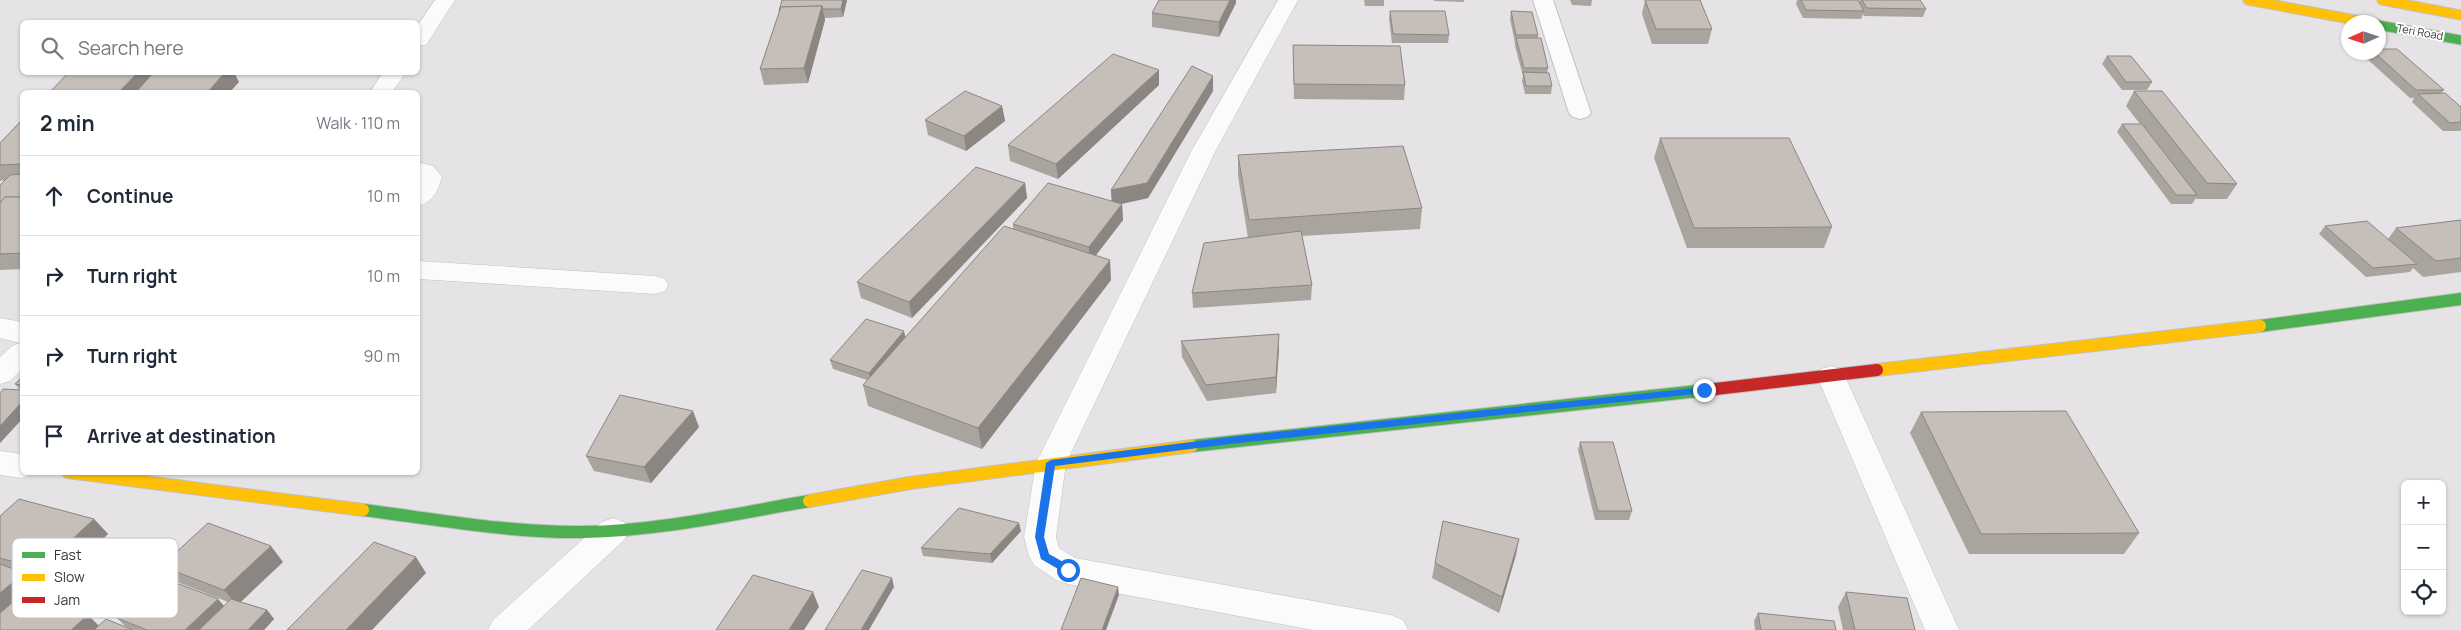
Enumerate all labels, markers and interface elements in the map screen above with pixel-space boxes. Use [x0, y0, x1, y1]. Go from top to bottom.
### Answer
north arrow [2341, 15, 2386, 60]
search box [20, 20, 420, 75]
street label: Teri Road [2396, 20, 2444, 43]
icon: search [38, 34, 66, 62]
text: Search here [78, 35, 184, 61]
text: 2 min [40, 109, 95, 137]
text: Walk · 110 m [316, 112, 400, 134]
icon: ahead [40, 182, 68, 210]
text: Continue [87, 183, 173, 209]
text: 10 m [367, 185, 400, 207]
icon: right [40, 262, 68, 290]
text: Turn right [87, 263, 177, 289]
text: 10 m [367, 265, 400, 287]
icon: right [40, 342, 68, 370]
text: Turn right [87, 343, 177, 369]
text: 90 m [364, 345, 400, 367]
route end [1693, 379, 1716, 402]
icon: arrive [40, 422, 68, 450]
text: Arrive at destination [87, 423, 276, 449]
map controls [2401, 480, 2446, 615]
button: + [2401, 480, 2446, 525]
button: − [2401, 525, 2446, 570]
legend [12, 538, 178, 618]
text: Fast [54, 545, 82, 564]
route start [1057, 559, 1080, 582]
text: Slow [54, 567, 85, 586]
button: locate [2401, 570, 2446, 615]
text: Jam [54, 590, 80, 609]

